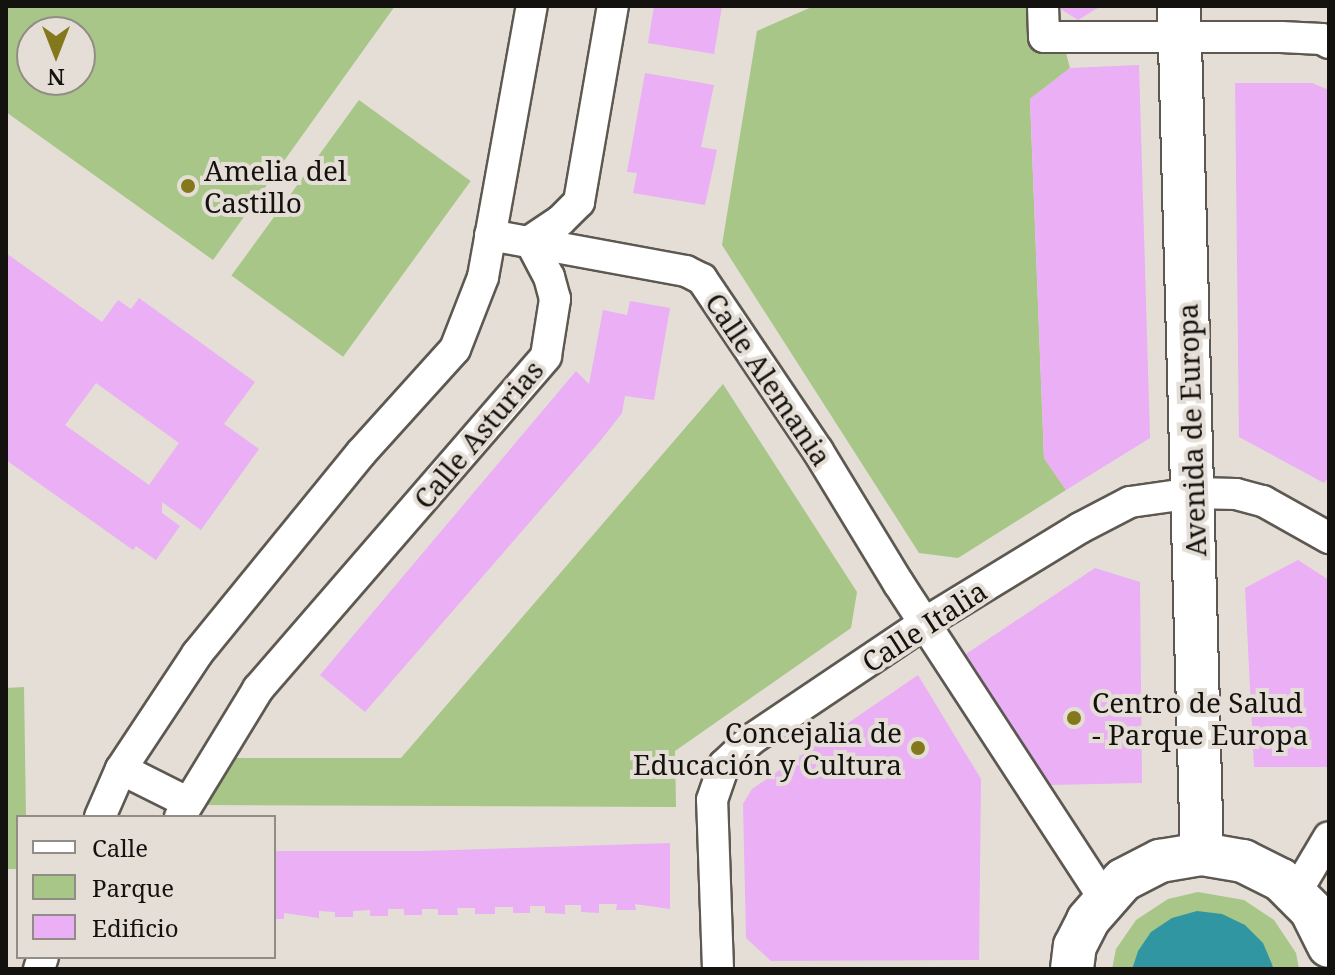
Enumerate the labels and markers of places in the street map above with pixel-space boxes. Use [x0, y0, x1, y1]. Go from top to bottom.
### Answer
place label: Amelia del Castillo [204, 153, 347, 219]
marker: Amelia del Castillo [179, 177, 197, 195]
place label: Centro de Salud - Parque Europa [1092, 685, 1309, 751]
marker: Centro de Salud - Parque Europa [1063, 707, 1085, 729]
place label: Concejalia de Educación y Cultura [633, 715, 902, 781]
marker: Concejalia de Educación y Cultura [909, 739, 927, 757]

